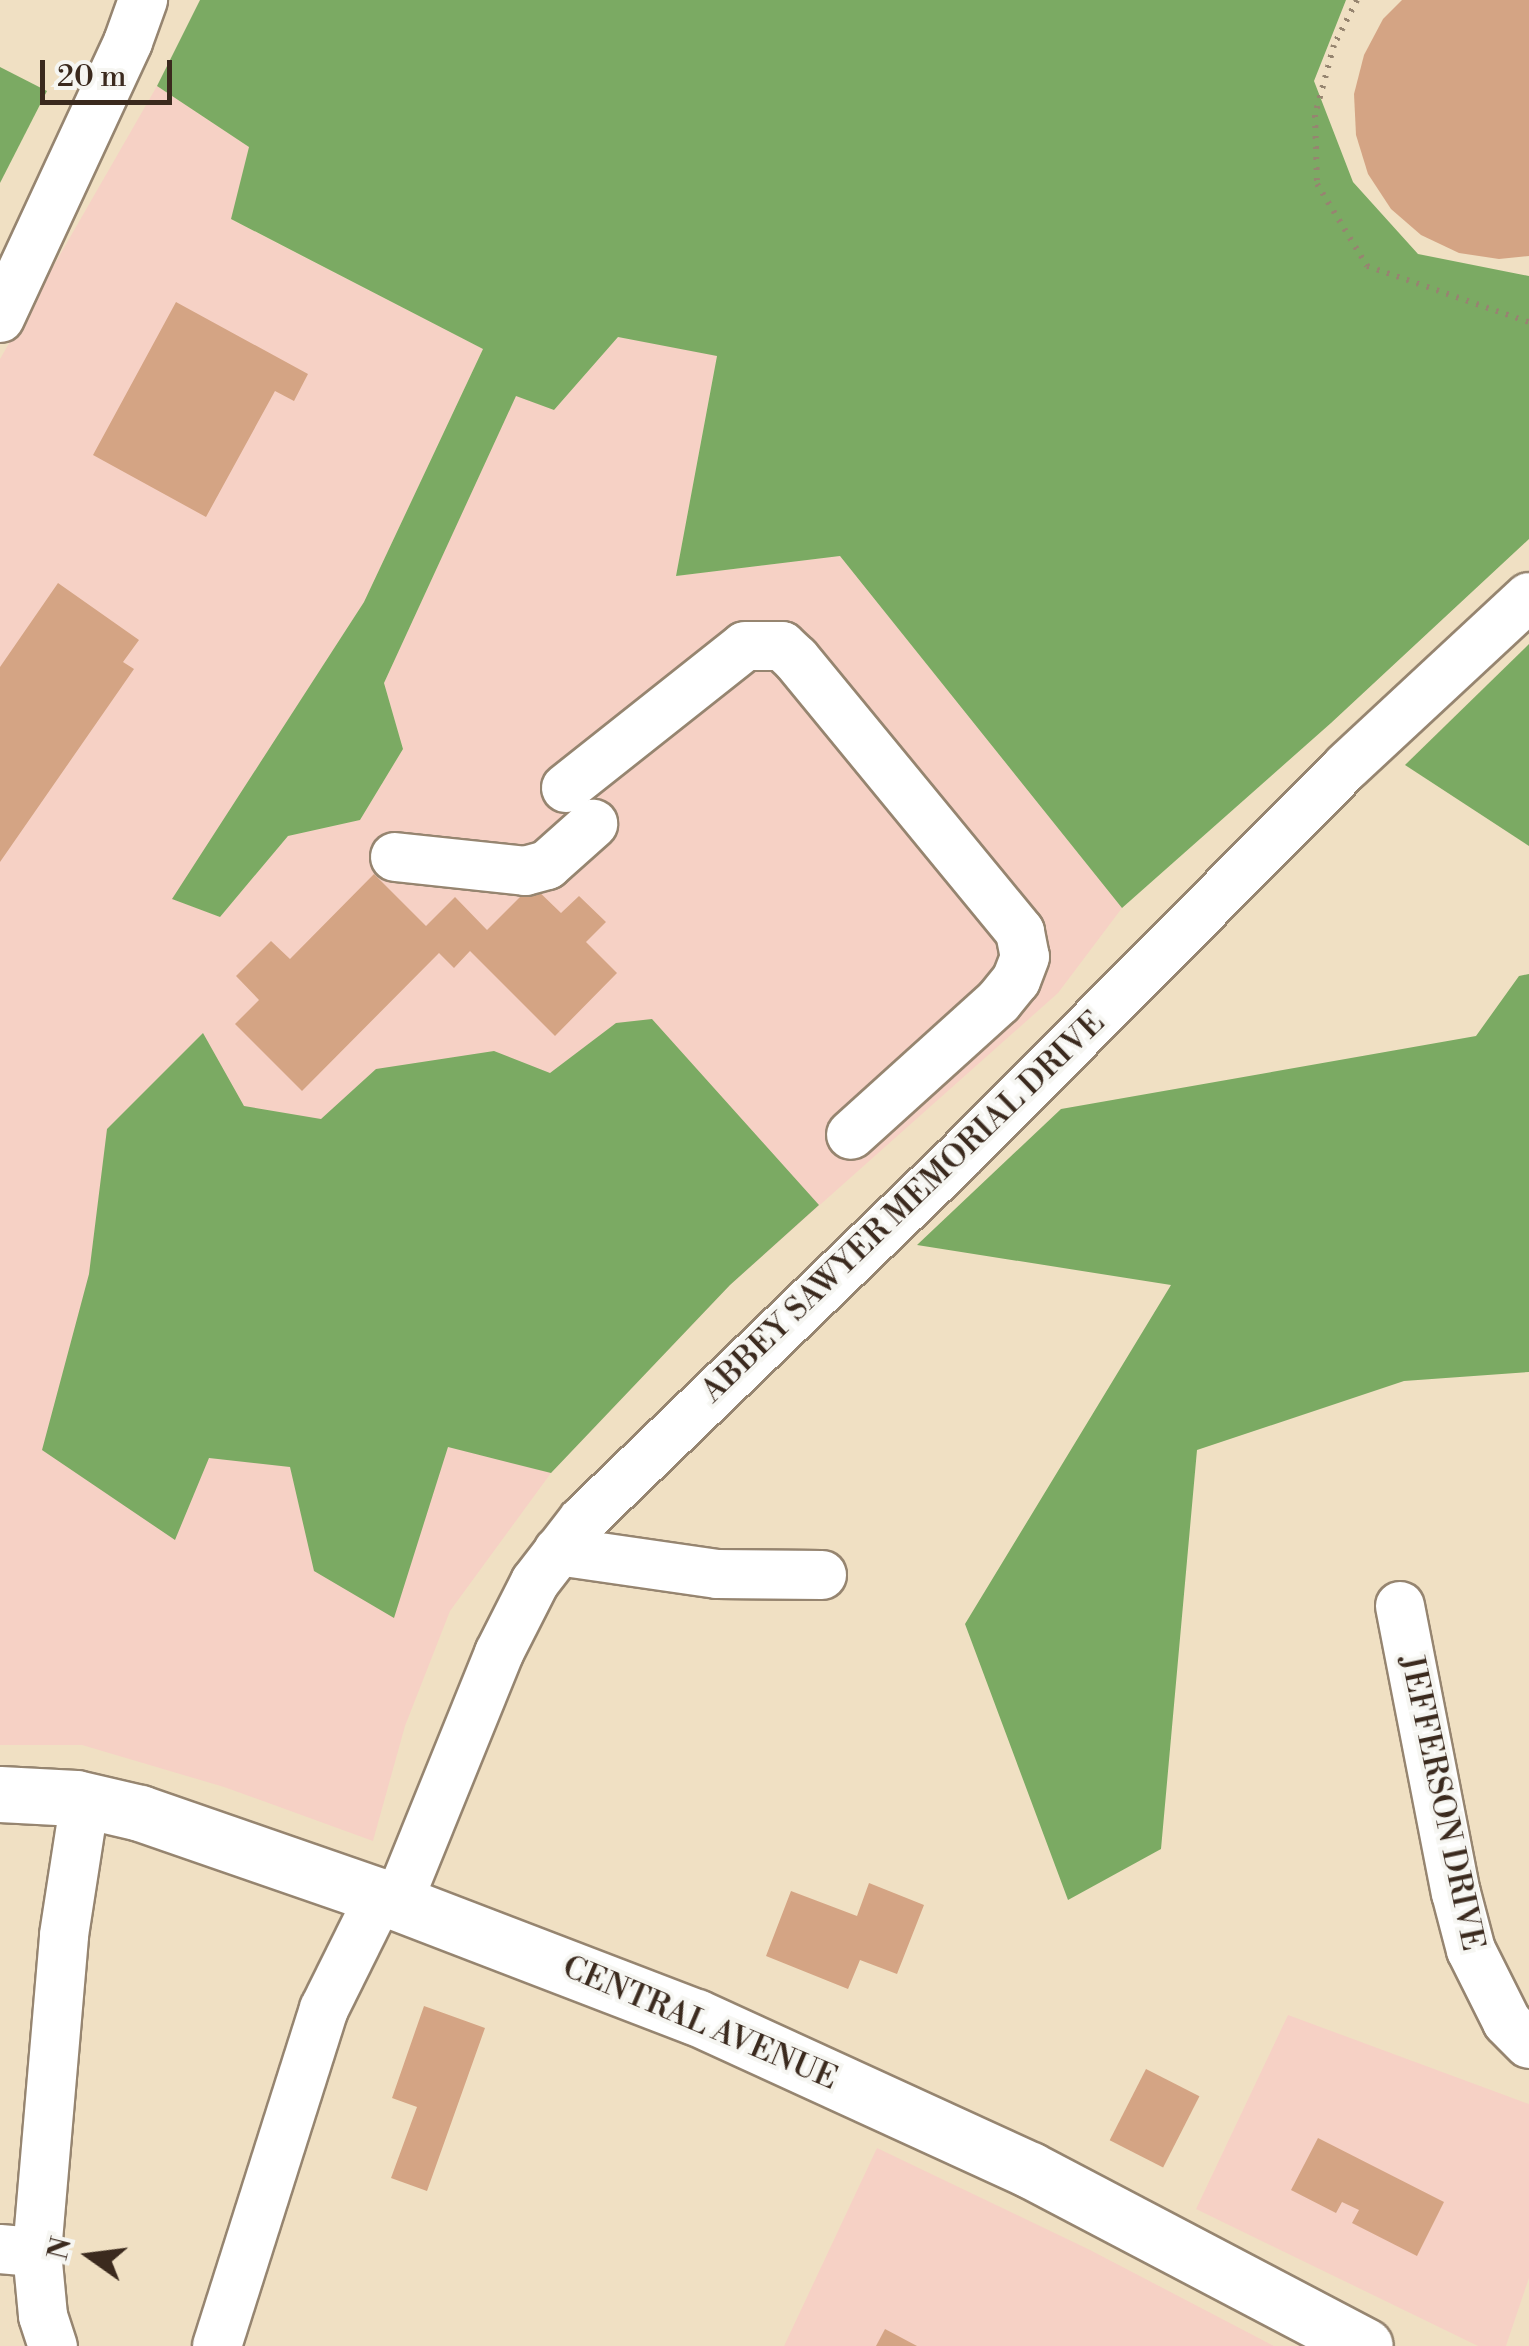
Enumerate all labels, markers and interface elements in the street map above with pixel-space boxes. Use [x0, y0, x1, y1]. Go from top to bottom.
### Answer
scale bar [45, 40, 178, 102]
text: 20 m [57, 58, 126, 96]
street label: ABBEY SAWYER MEMORIAL DRIVE [693, 1003, 1113, 1411]
street label: JEFFERSON DRIVE [1392, 1652, 1492, 1954]
street label: CENTRAL AVENUE [557, 1948, 843, 2098]
north arrow [40, 2206, 140, 2306]
text: N [41, 2234, 80, 2264]

